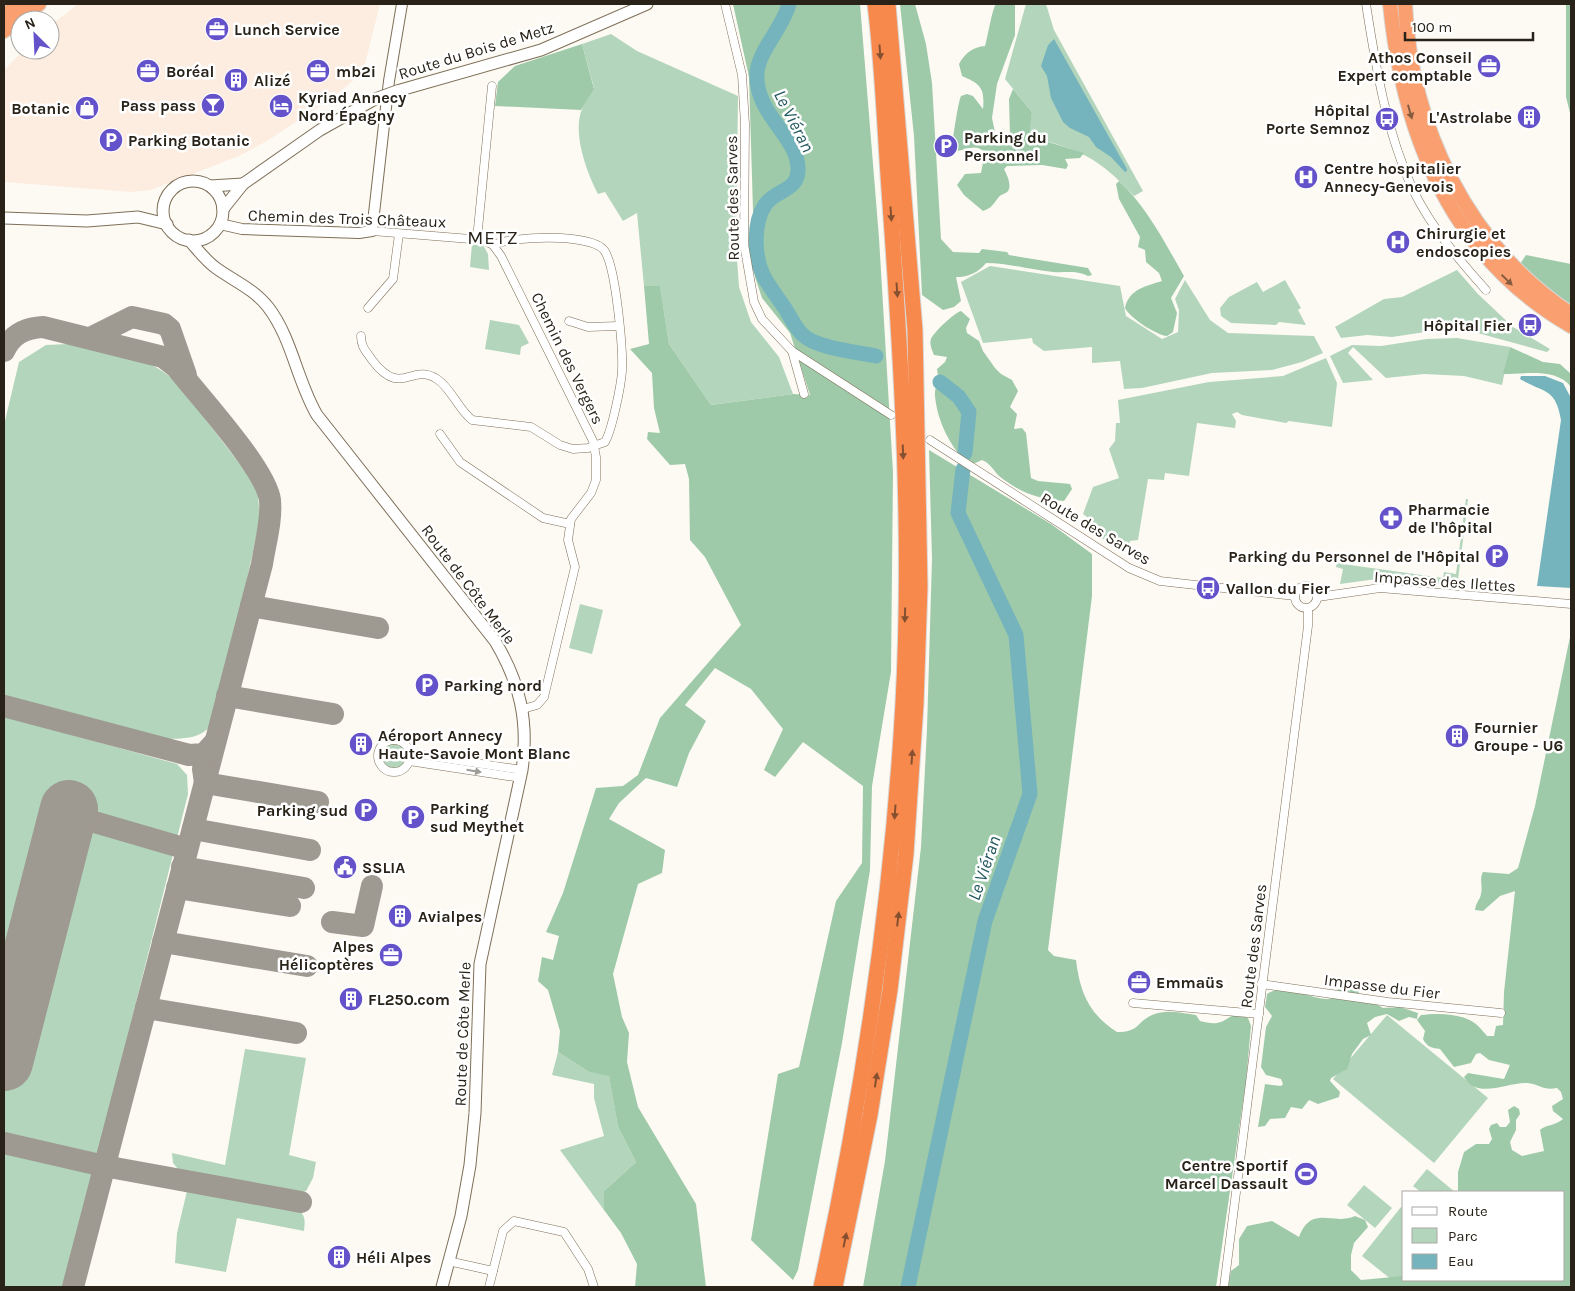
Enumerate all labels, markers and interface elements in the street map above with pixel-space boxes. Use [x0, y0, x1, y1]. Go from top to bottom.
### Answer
north arrow [10, 10, 60, 60]
scale bar [1405, 10, 1532, 42]
text: N [22, 14, 38, 33]
office icon: Lunch Service [204, 16, 230, 42]
street label: Route du Bois de Metz [396, 18, 556, 83]
text: 100 m [1412, 18, 1452, 36]
place label: Lunch Service [234, 20, 340, 39]
one-way arrow [876, 45, 884, 61]
place label: Athos Conseil Expert comptable [1338, 48, 1472, 85]
office icon: Athos Conseil Expert comptable [1476, 53, 1502, 79]
office icon: Boréal [135, 58, 161, 84]
office icon: mb2i [305, 58, 331, 84]
place label: Boréal [166, 62, 214, 81]
place label: mb2i [336, 62, 376, 81]
building icon: Alizé [223, 67, 249, 93]
place label: Alizé [254, 71, 291, 90]
water label: Le Viéran [769, 86, 819, 156]
place label: Kyriad Annecy Nord Épagny [298, 88, 406, 125]
bar icon: Pass pass [200, 92, 226, 118]
hotel icon: Kyriad Annecy Nord Épagny [268, 93, 294, 119]
shop icon: Botanic [74, 95, 100, 121]
place label: Pass pass [120, 96, 196, 115]
place label: Botanic [11, 99, 70, 118]
place label: Hôpital Porte Semnoz [1266, 101, 1370, 138]
one-way arrow [1406, 104, 1414, 119]
building icon: L'Astrolabe [1516, 104, 1542, 130]
bus stop icon: Hôpital Porte Semnoz [1374, 106, 1400, 132]
place label: L'Astrolabe [1429, 108, 1512, 127]
parking icon: Parking Botanic [98, 127, 124, 153]
place label: Parking du Personnel [964, 128, 1047, 165]
place label: Parking Botanic [128, 131, 250, 150]
parking icon: Parking du Personnel [933, 133, 959, 159]
street label: Route des Sarves [722, 135, 743, 261]
place label: Centre hospitalier Annecy-Genevois [1324, 159, 1461, 196]
hospital icon: Centre hospitalier Annecy-Genevois [1293, 164, 1319, 190]
street label: Chemin des Trois Châteaux [248, 206, 446, 231]
one-way arrow [887, 207, 895, 223]
place label: Chirurgie et endoscopies [1416, 224, 1511, 261]
district label: METZ [467, 227, 519, 249]
hospital icon: Chirurgie et endoscopies [1385, 229, 1411, 255]
one-way arrow [1501, 274, 1513, 286]
one-way arrow [893, 282, 901, 298]
street label: Chemin des Vergers [527, 289, 608, 427]
bus stop icon: Hôpital Fier [1517, 312, 1543, 338]
place label: Hôpital Fier [1423, 316, 1513, 335]
one-way arrow [899, 445, 907, 461]
street label: Route des Sarves [1037, 488, 1154, 569]
place label: Pharmacie de l'hôpital [1408, 500, 1493, 537]
pharmacy icon: Pharmacie de l'hôpital [1378, 505, 1404, 531]
street label: Route de Côte Merle [418, 521, 520, 648]
parking icon: Parking du Personnel de l'Hôpital [1484, 543, 1510, 569]
place label: Parking du Personnel de l'Hôpital [1228, 547, 1480, 566]
street label: Impasse des Ilettes [1373, 567, 1517, 596]
bus stop icon: Vallon du Fier [1195, 575, 1221, 601]
place label: Vallon du Fier [1226, 579, 1331, 598]
one-way arrow [901, 607, 909, 623]
parking icon: Parking nord [414, 672, 440, 698]
place label: Parking nord [444, 676, 542, 695]
place label: Fournier Groupe - U6 [1474, 718, 1563, 755]
building icon: Fournier Groupe - U6 [1444, 723, 1470, 749]
place label: Aéroport Annecy Haute-Savoie Mont Blanc [378, 726, 571, 763]
building icon: Aéroport Annecy Haute-Savoie Mont Blanc [348, 731, 374, 757]
one-way arrow [909, 749, 917, 765]
one-way arrow [467, 767, 483, 775]
parking icon: Parking sud [353, 797, 379, 823]
place label: Parking sud Meythet [430, 799, 524, 836]
place label: Parking sud [257, 801, 348, 820]
parking icon: Parking sud Meythet [400, 804, 426, 830]
one-way arrow [891, 804, 899, 820]
water label: Le Viéran [963, 833, 1005, 903]
public building icon: SSLIA [332, 854, 358, 880]
place label: SSLIA [362, 858, 405, 877]
street label: Route des Sarves [1236, 883, 1271, 1009]
building icon: Avialpes [387, 903, 413, 929]
place label: Avialpes [418, 907, 482, 926]
one-way arrow [894, 911, 902, 927]
place label: Alpes Hélicoptères [279, 937, 374, 974]
office icon: Alpes Hélicoptères [378, 942, 404, 968]
street label: Route de Côte Merle [450, 961, 475, 1107]
office icon: Emmaüs [1126, 969, 1152, 995]
street label: Impasse du Fier [1323, 970, 1441, 1003]
place label: Emmaüs [1156, 973, 1224, 992]
building icon: FL250.com [338, 986, 364, 1012]
place label: FL250.com [368, 990, 450, 1009]
one-way arrow [872, 1072, 880, 1088]
place label: Centre Sportif Marcel Dassault [1165, 1156, 1288, 1193]
sports icon: Centre Sportif Marcel Dassault [1293, 1161, 1319, 1187]
legend [1402, 1191, 1565, 1281]
text: Route [1448, 1202, 1488, 1220]
text: Parc [1448, 1227, 1478, 1245]
one-way arrow [841, 1232, 849, 1247]
building icon: Héli Alpes [326, 1244, 352, 1270]
place label: Héli Alpes [356, 1248, 432, 1267]
text: Eau [1448, 1252, 1474, 1270]

